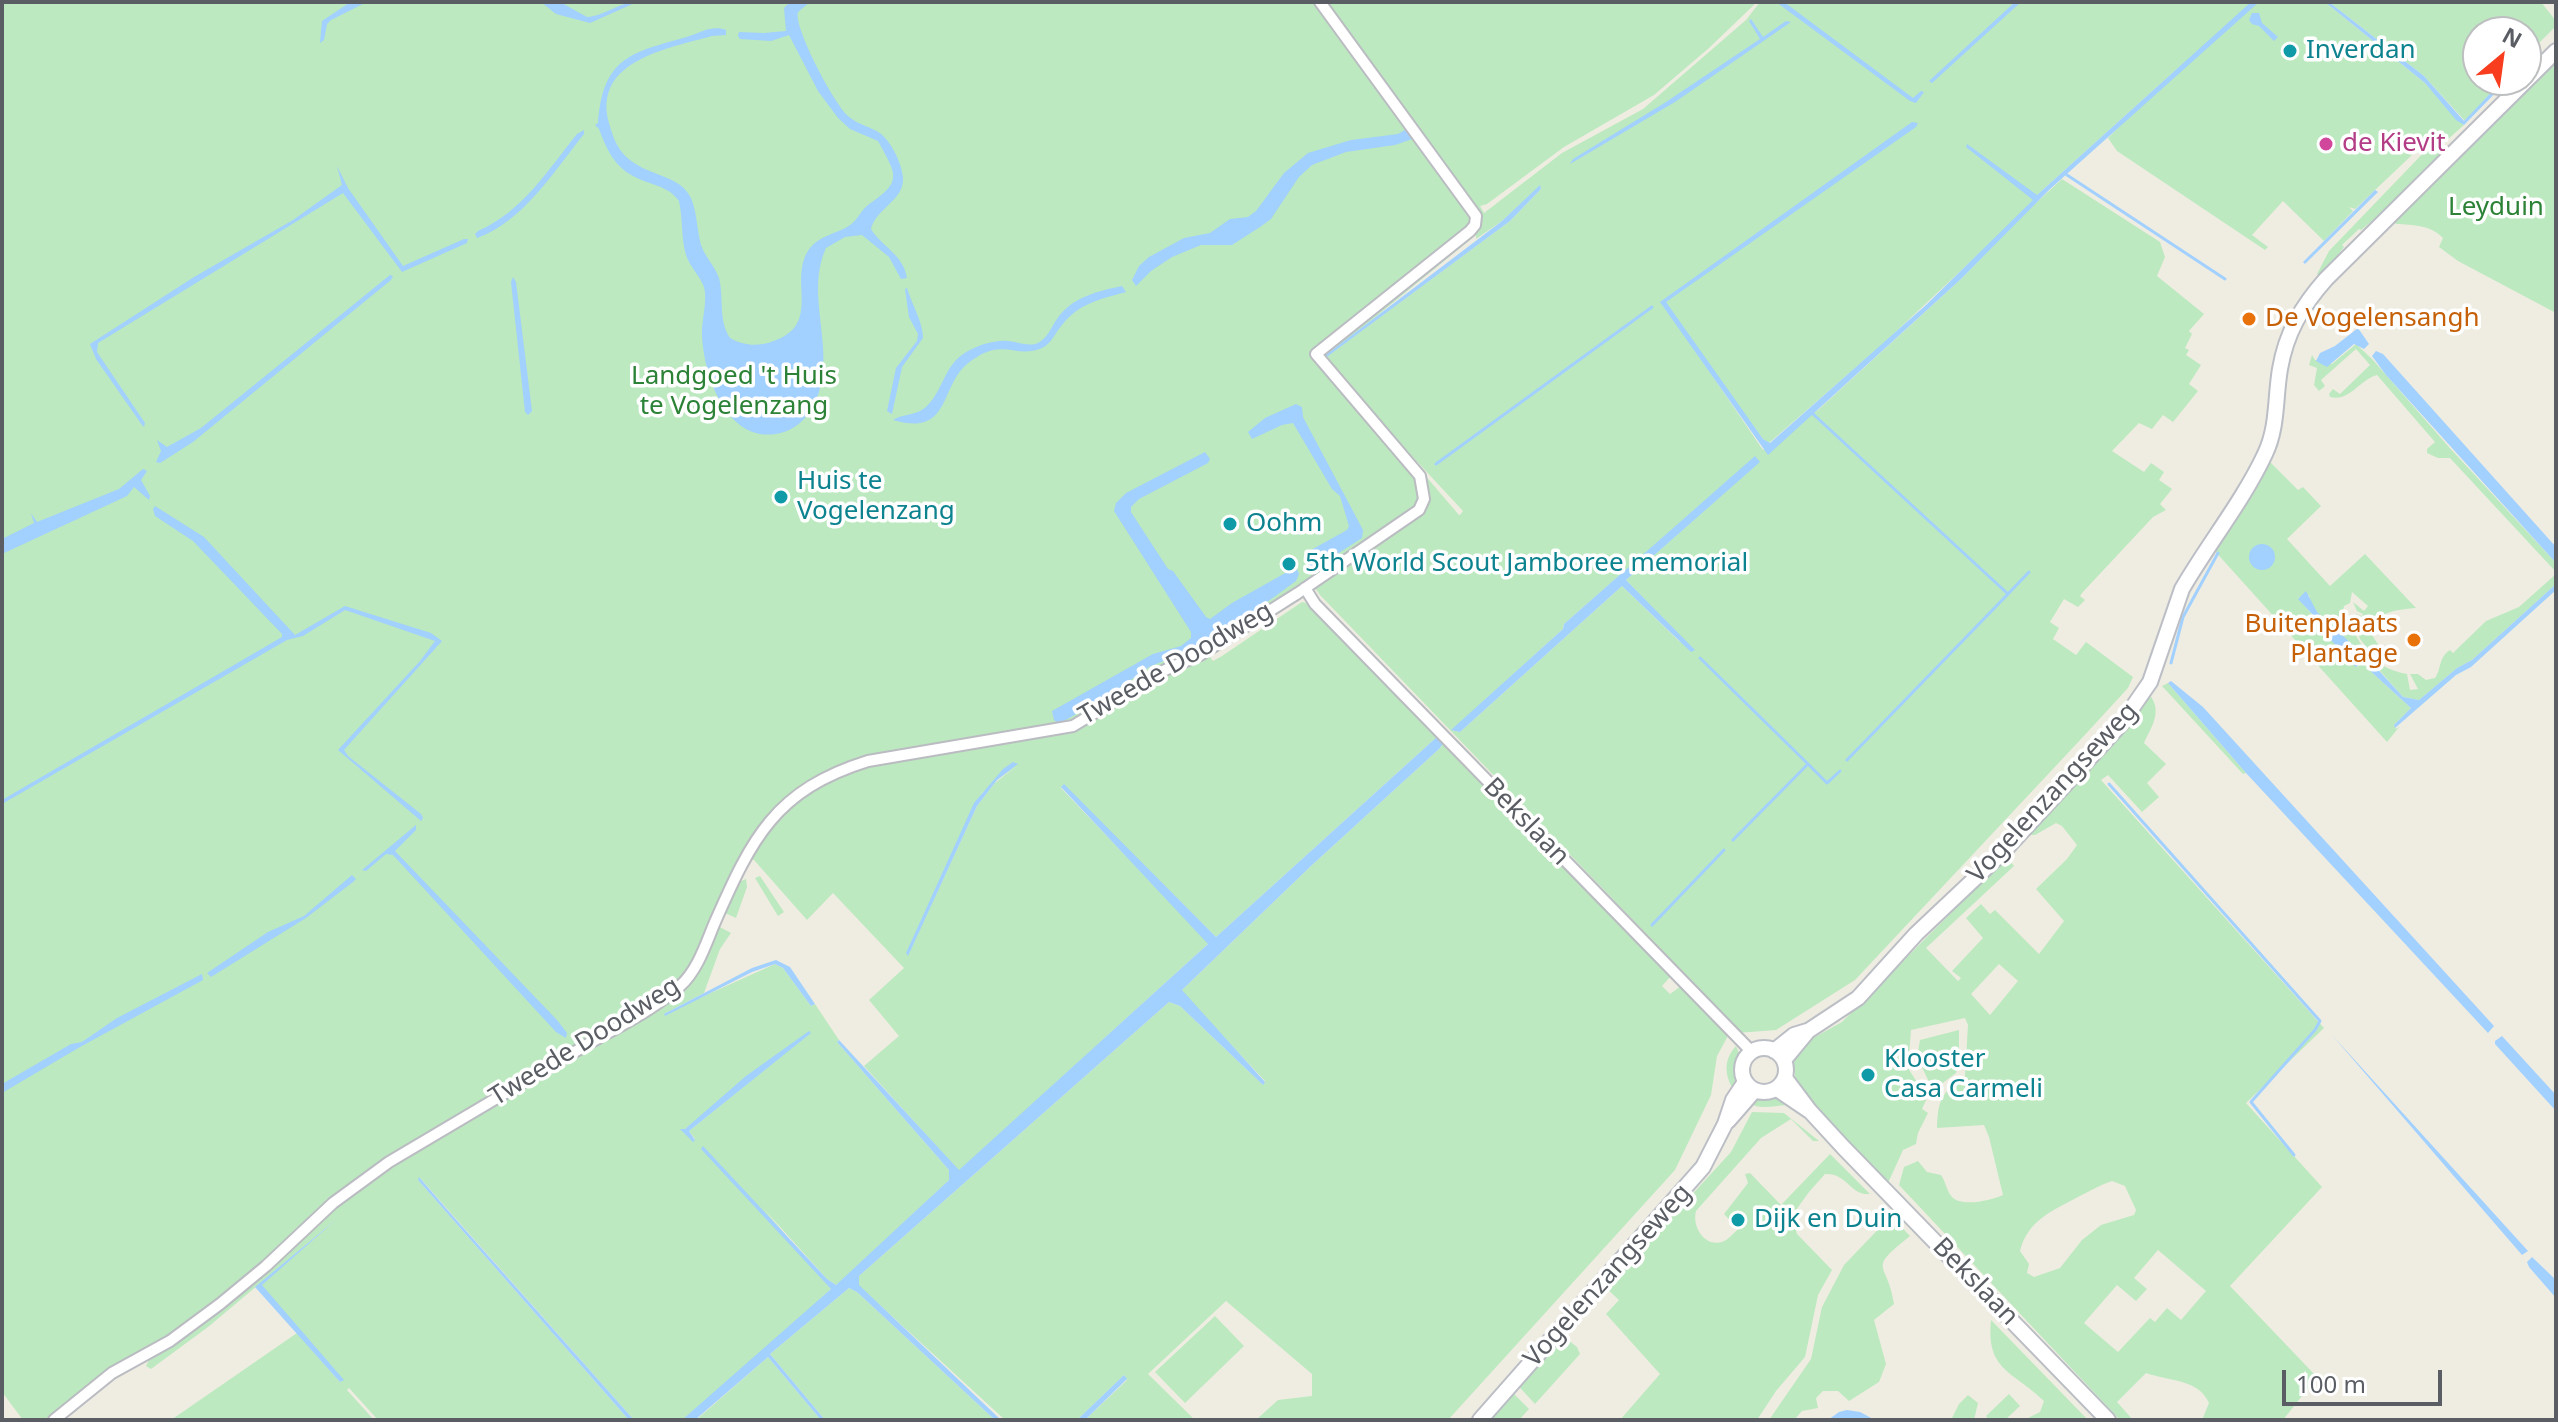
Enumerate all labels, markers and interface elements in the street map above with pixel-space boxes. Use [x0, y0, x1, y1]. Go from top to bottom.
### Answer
north arrow [2462, 16, 2542, 96]
text: N [2498, 19, 2528, 54]
place label: Inverdan [2306, 35, 2416, 67]
marker: Inverdan [2281, 42, 2299, 60]
place label: de Kievit [2342, 128, 2446, 160]
marker: de Kievit [2317, 135, 2335, 153]
park label: Leyduin [2448, 192, 2544, 224]
place label: De Vogelensangh [2265, 303, 2479, 335]
marker: De Vogelensangh [2240, 310, 2258, 328]
park label: Landgoed 't Huis te Vogelenzang [631, 361, 837, 422]
place label: Huis te Vogelenzang [797, 466, 955, 528]
marker: Huis te Vogelenzang [772, 488, 790, 506]
place label: Oohm [1246, 508, 1322, 540]
marker: Oohm [1221, 515, 1239, 533]
place label: 5th World Scout Jamboree memorial [1305, 548, 1748, 580]
marker: 5th World Scout Jamboree memorial [1280, 555, 1298, 573]
street label: Tweede Doodweg [1074, 596, 1278, 732]
place label: Buitenplaats Plantage [2244, 609, 2398, 670]
marker: Buitenplaats Plantage [2405, 631, 2423, 649]
street label: Vogelenzangseweg [1961, 696, 2145, 890]
street label: Bekslaan [1477, 772, 1575, 872]
street label: Tweede Doodweg [484, 971, 686, 1113]
place label: Klooster Casa Carmeli [1884, 1044, 2043, 1106]
marker: Klooster Casa Carmeli [1859, 1066, 1877, 1084]
street label: Vogelenzangseweg [1518, 1178, 1698, 1374]
place label: Dijk en Duin [1754, 1204, 1902, 1236]
marker: Dijk en Duin [1729, 1211, 1747, 1229]
street label: Bekslaan [1926, 1232, 2024, 1332]
scale bar [2286, 1354, 2446, 1404]
text: 100 m [2296, 1367, 2366, 1400]

